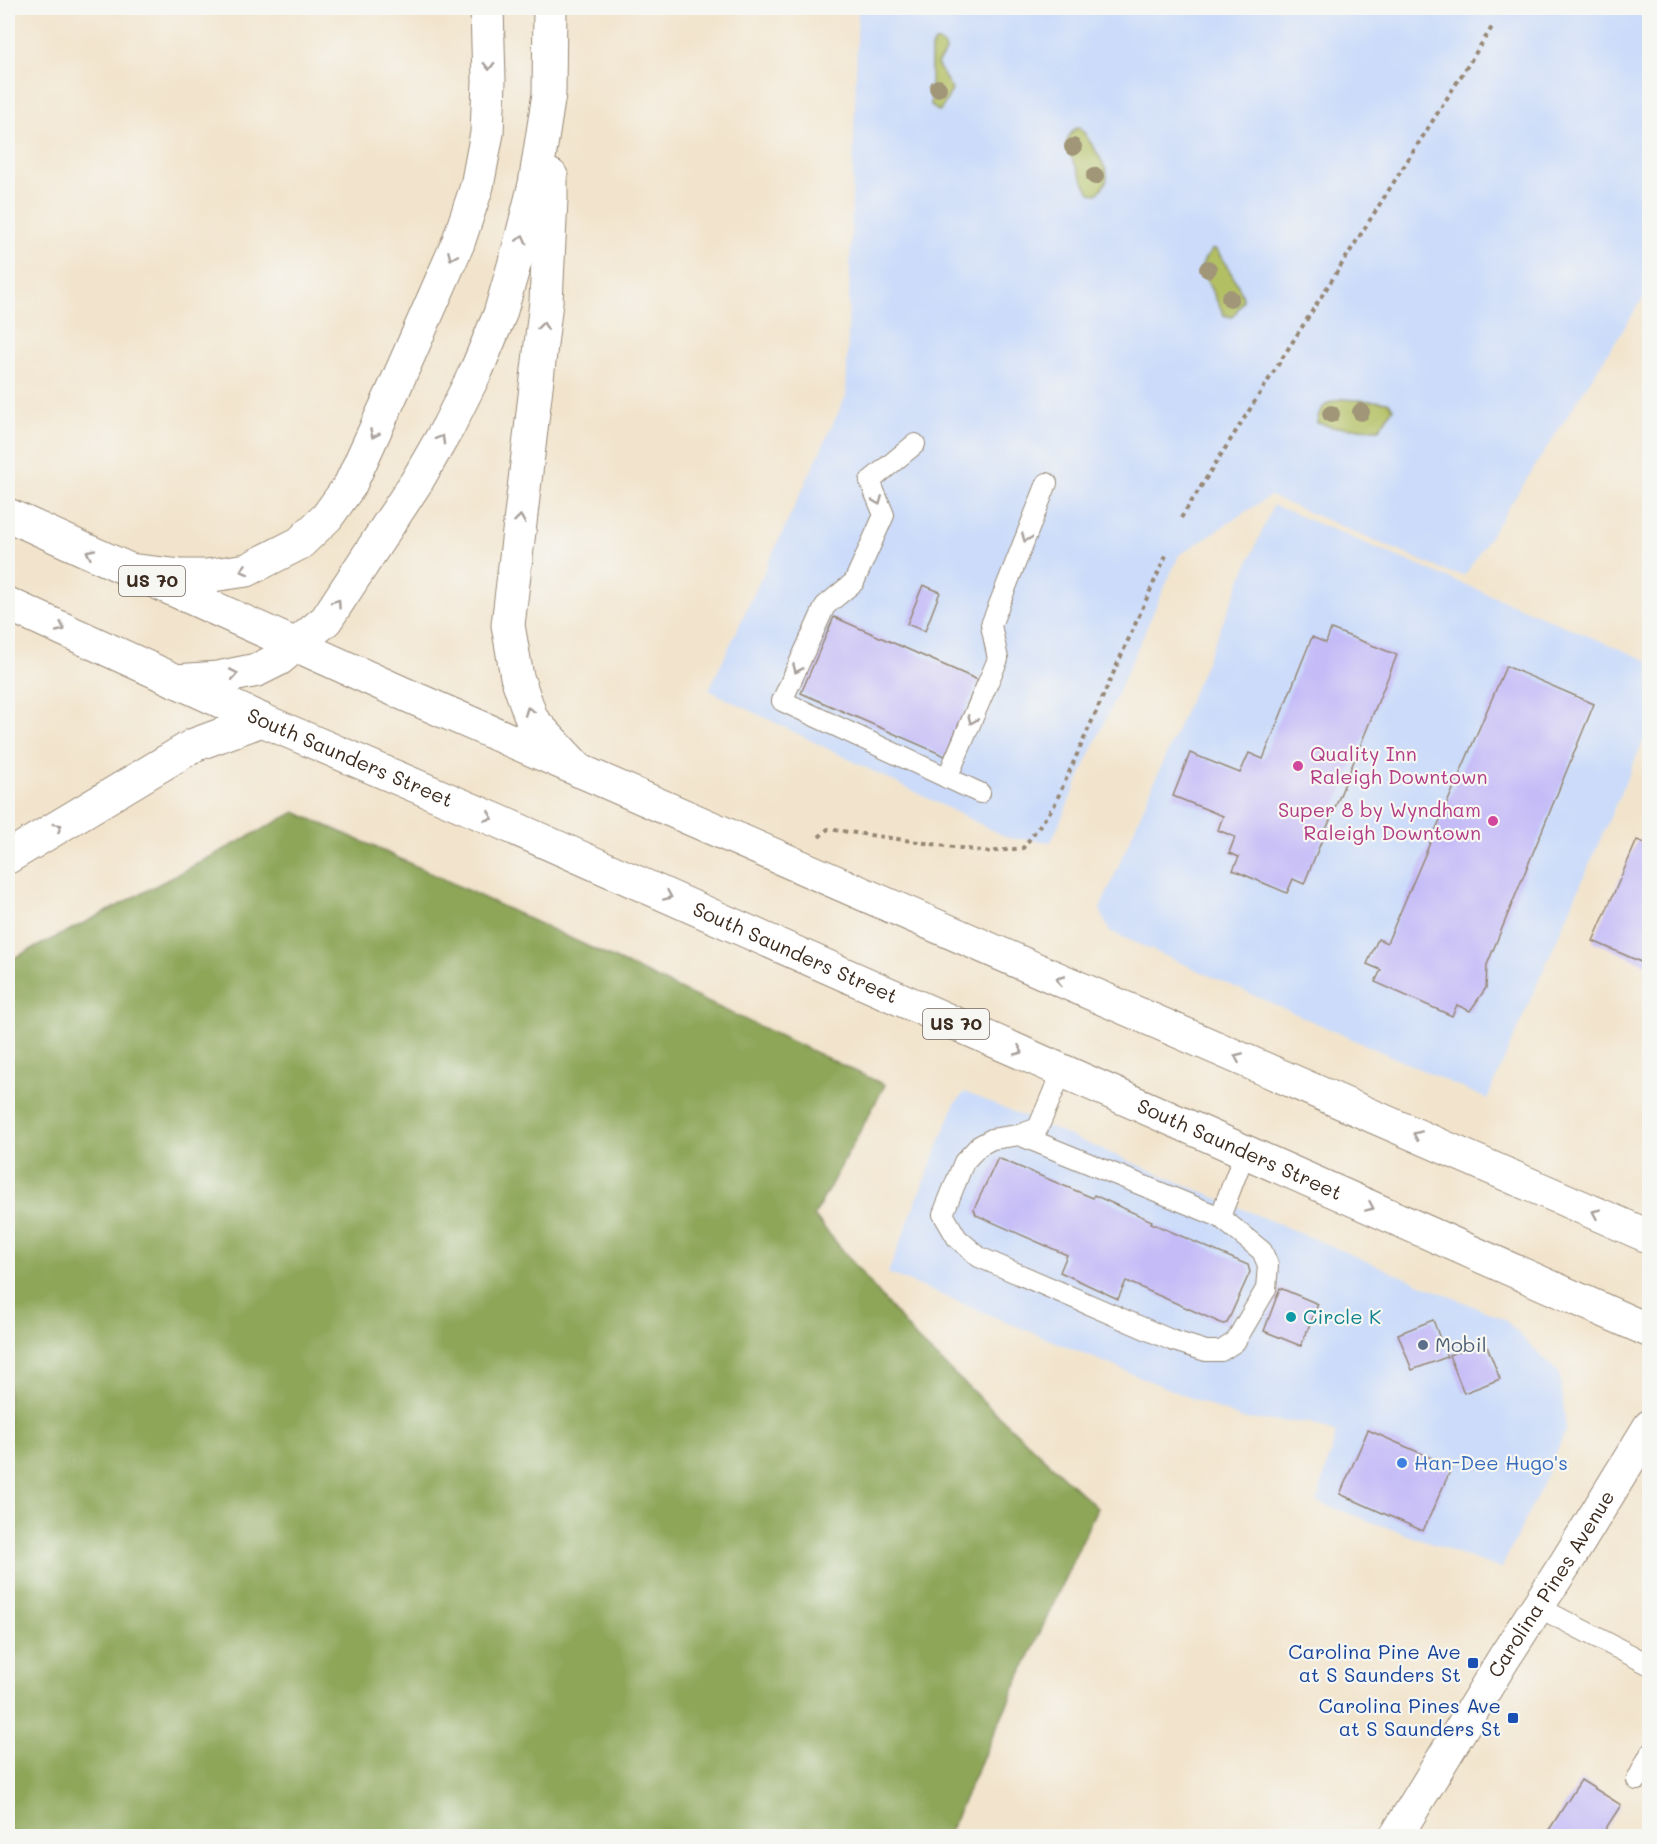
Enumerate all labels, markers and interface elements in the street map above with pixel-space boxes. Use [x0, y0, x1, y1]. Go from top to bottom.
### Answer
one-way arrow [483, 61, 495, 70]
one-way arrow [514, 234, 527, 244]
one-way arrow [447, 249, 459, 260]
one-way arrow [536, 321, 549, 330]
one-way arrow [369, 428, 381, 439]
one-way arrow [434, 434, 446, 445]
one-way arrow [871, 495, 883, 506]
one-way arrow [513, 515, 525, 524]
one-way arrow [1021, 532, 1033, 543]
one-way arrow [85, 548, 96, 560]
one-way arrow [239, 562, 249, 575]
road number: US 70 [119, 566, 185, 596]
one-way arrow [330, 599, 341, 610]
one-way arrow [54, 621, 65, 633]
one-way arrow [792, 662, 804, 673]
one-way arrow [229, 669, 239, 682]
street label: South Saunders Street [243, 701, 457, 812]
one-way arrow [524, 706, 536, 717]
one-way arrow [967, 714, 979, 725]
place label: Quality Inn Raleigh Downtown [1310, 740, 1488, 789]
marker: Quality Inn Raleigh Downtown [1291, 759, 1305, 773]
place label: Super 8 by Wyndham Raleigh Downtown [1278, 796, 1481, 845]
one-way arrow [483, 810, 494, 822]
marker: Super 8 by Wyndham Raleigh Downtown [1486, 814, 1500, 828]
one-way arrow [52, 823, 62, 835]
one-way arrow [661, 889, 672, 901]
street label: South Saunders Street [689, 895, 902, 1008]
one-way arrow [1055, 975, 1066, 987]
road number: US 70 [923, 1009, 989, 1039]
one-way arrow [1013, 1044, 1024, 1056]
one-way arrow [1234, 1053, 1245, 1065]
street label: South Saunders Street [1134, 1092, 1347, 1205]
one-way arrow [1413, 1130, 1424, 1142]
one-way arrow [1364, 1200, 1375, 1212]
one-way arrow [1591, 1209, 1602, 1221]
place label: Circle K [1303, 1303, 1381, 1329]
marker: Circle K [1284, 1310, 1298, 1324]
place label: Mobil [1435, 1331, 1487, 1357]
marker: Mobil [1416, 1338, 1430, 1352]
place label: Han-Dee Hugo's [1414, 1449, 1568, 1475]
marker: Han-Dee Hugo's [1395, 1456, 1409, 1470]
street label: Carolina Pines Avenue [1481, 1485, 1620, 1682]
place label: Carolina Pine Ave at S Saunders St [1288, 1638, 1461, 1687]
marker: Carolina Pine Ave at S Saunders St [1466, 1656, 1480, 1670]
place label: Carolina Pines Ave at S Saunders St [1319, 1692, 1501, 1741]
marker: Carolina Pines Ave at S Saunders St [1506, 1711, 1520, 1725]

